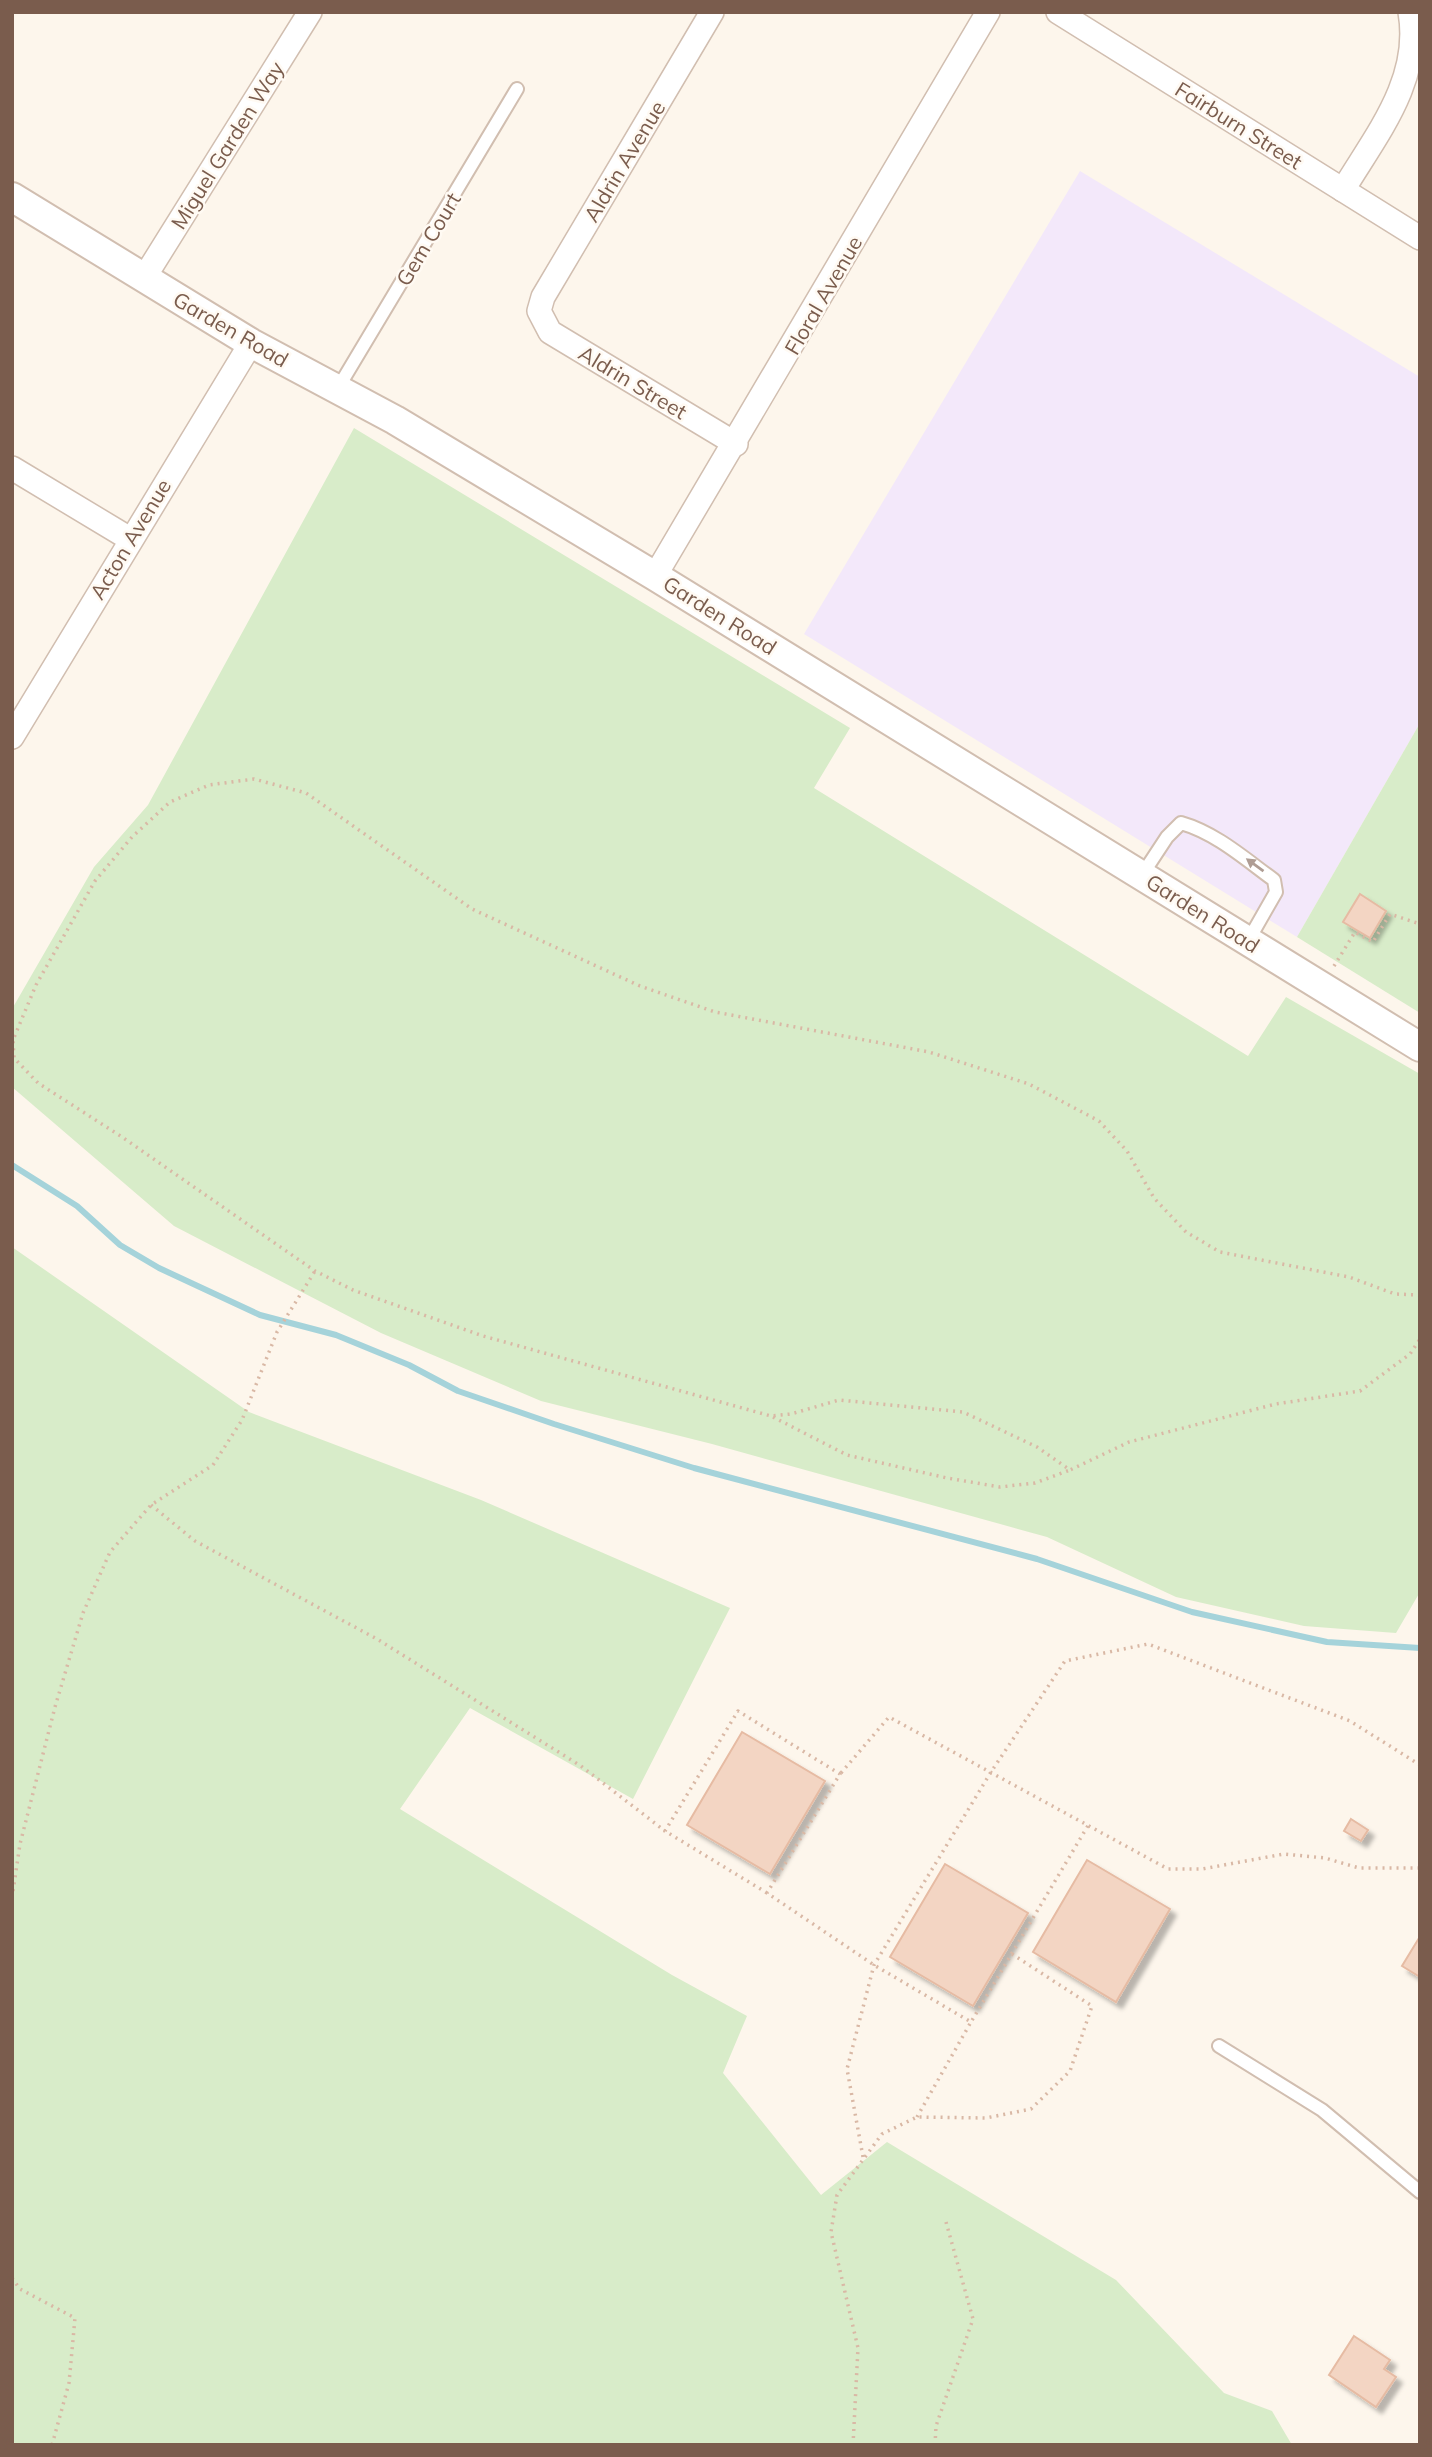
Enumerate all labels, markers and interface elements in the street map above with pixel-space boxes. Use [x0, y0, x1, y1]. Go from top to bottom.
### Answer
street label: Miguel Garden Way [165, 56, 289, 234]
street label: Fairburn Street [1171, 76, 1307, 174]
street label: Aldrin Avenue [578, 96, 670, 226]
street label: Gem Court [390, 188, 466, 290]
street label: Floral Avenue [779, 231, 867, 359]
street label: Garden Road [169, 286, 293, 372]
street label: Aldrin Street [574, 340, 692, 424]
street label: Acton Avenue [84, 474, 176, 604]
street label: Garden Road [659, 570, 781, 660]
one-way arrow [1246, 859, 1264, 873]
street label: Garden Road [1142, 868, 1264, 958]

